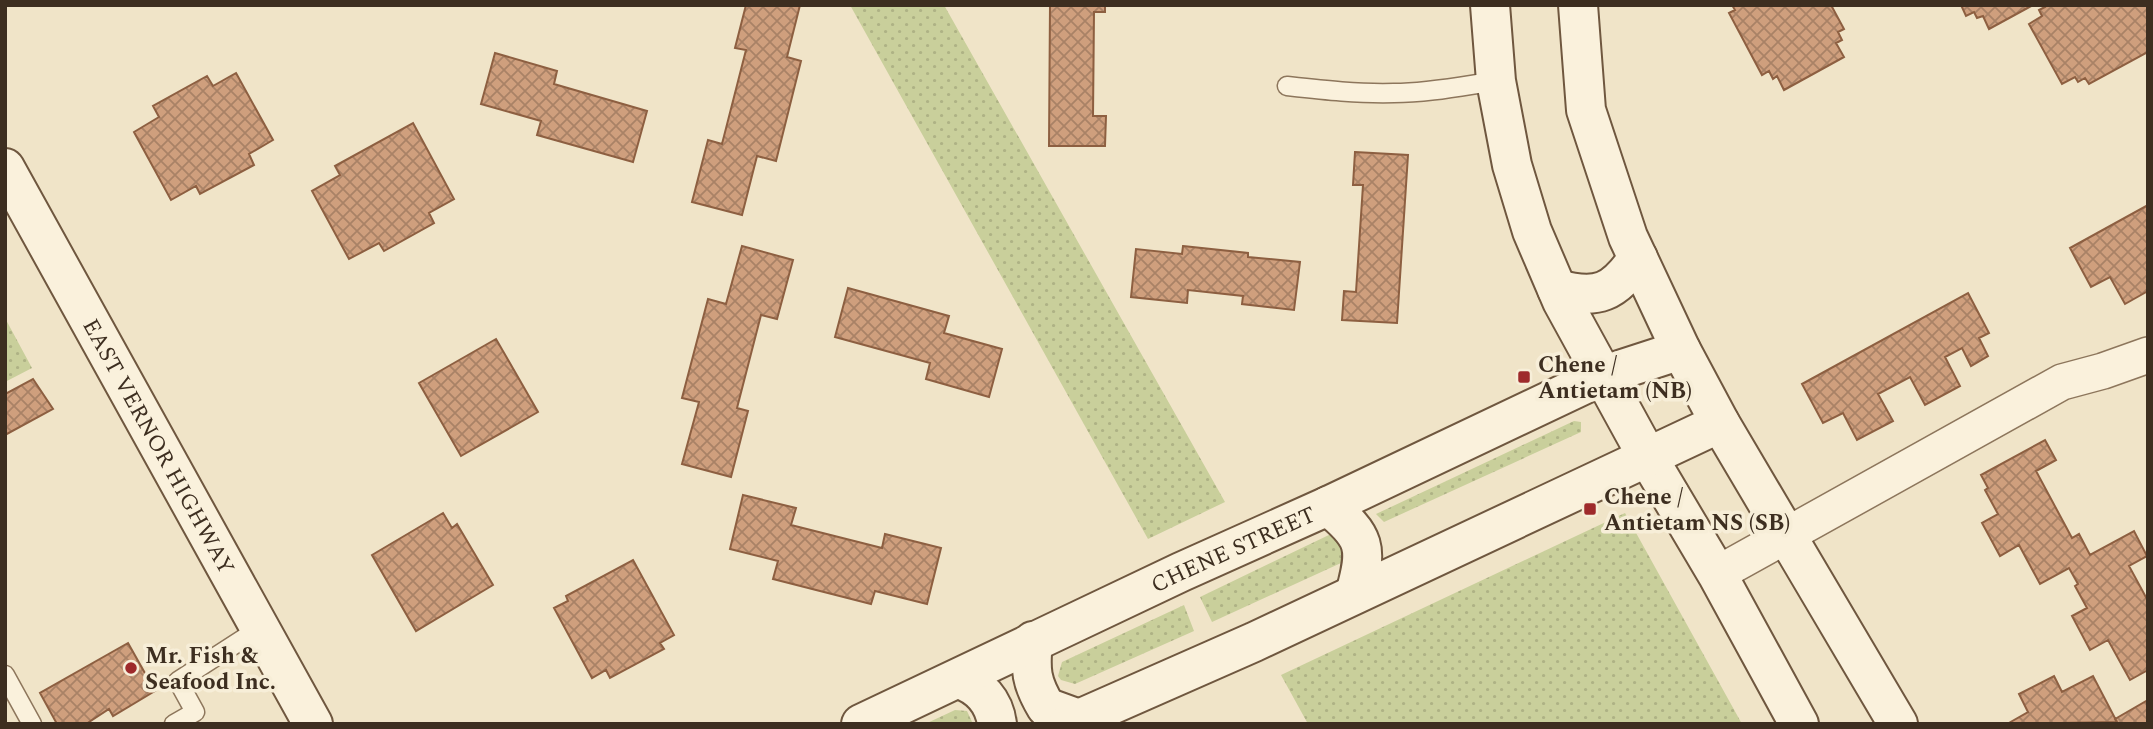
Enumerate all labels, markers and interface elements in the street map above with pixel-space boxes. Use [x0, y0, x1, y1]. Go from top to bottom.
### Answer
street label: EAST VERNOR HIGHWAY [73, 312, 243, 582]
place label: Chene / Antietam (NB) [1538, 348, 1692, 409]
marker: Chene / Antietam (NB) [1516, 369, 1532, 385]
place label: Chene / Antietam NS (SB) [1604, 480, 1790, 541]
street label: CHENE STREET [1145, 498, 1322, 603]
marker: Chene / Antietam NS (SB) [1582, 501, 1598, 517]
place label: Mr. Fish & Seafood Inc. [145, 639, 276, 700]
marker: Mr. Fish & Seafood Inc. [123, 660, 139, 676]

